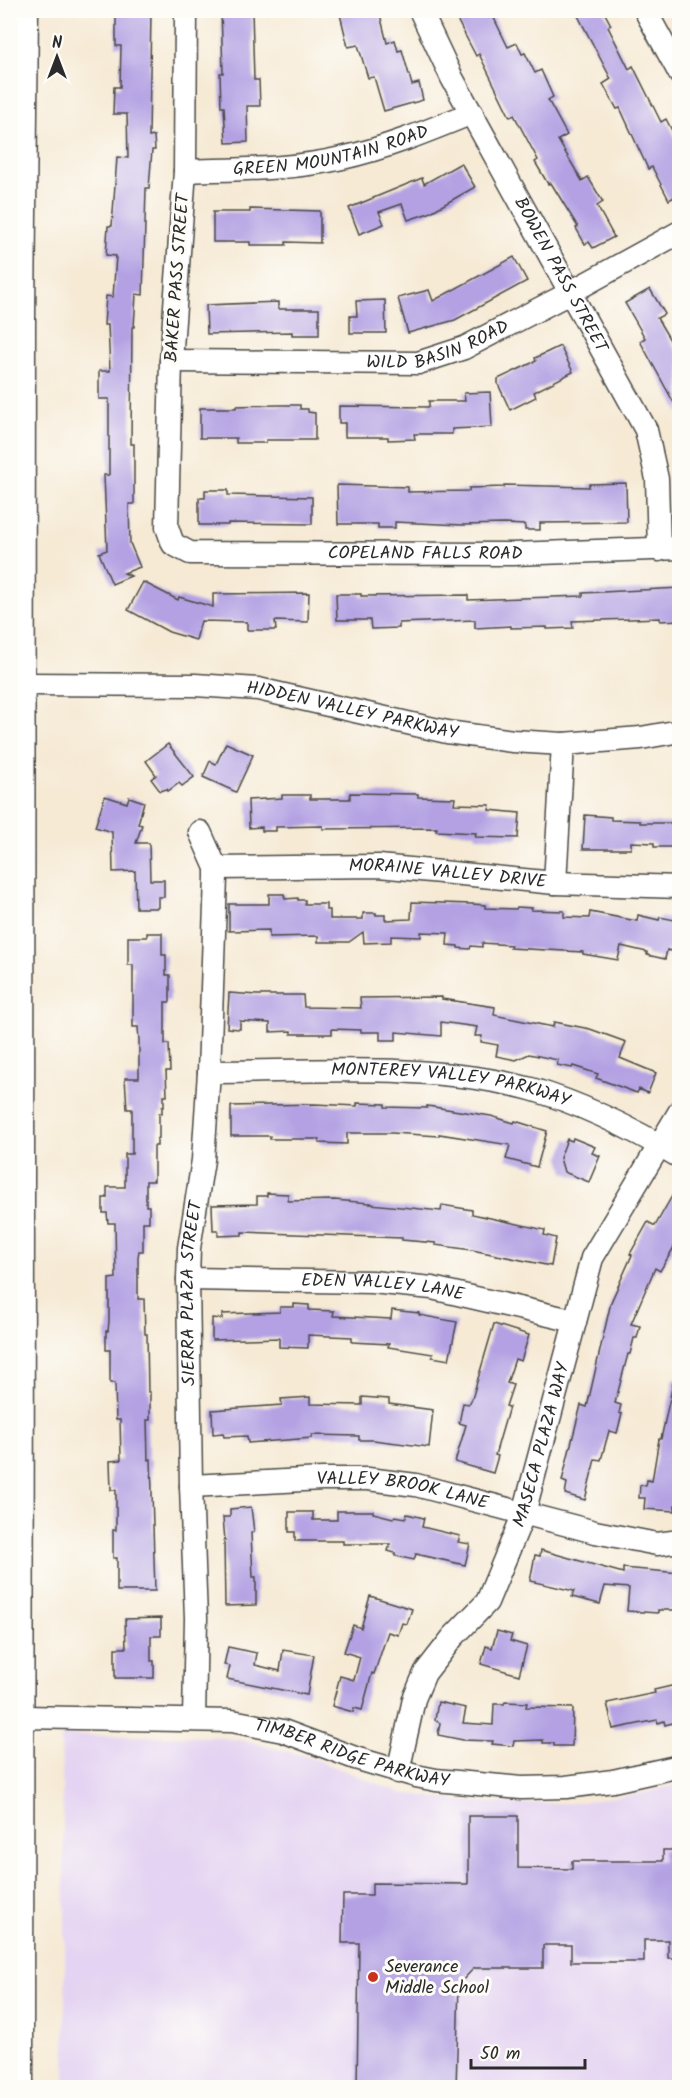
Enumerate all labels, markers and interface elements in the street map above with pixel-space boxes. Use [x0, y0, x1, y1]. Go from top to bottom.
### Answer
north arrow [27, 27, 87, 87]
text: N [52, 31, 62, 56]
street label: GREEN MOUNTAIN ROAD [233, 117, 433, 184]
street label: BAKER PASS STREET [158, 191, 198, 363]
street label: BOWEN PASS STREET [506, 192, 616, 359]
street label: WILD BASIN ROAD [366, 312, 515, 378]
street label: COPELAND FALLS ROAD [328, 539, 524, 569]
street label: HIDDEN VALLEY PARKWAY [246, 674, 461, 748]
street label: MORAINE VALLEY DRIVE [349, 851, 548, 897]
street label: MONTEREY VALLEY PARKWAY [331, 1056, 575, 1116]
street label: SIERRA PLAZA STREET [174, 1198, 211, 1386]
street label: EDEN VALLEY LANE [301, 1266, 468, 1310]
street label: MASECA PLAZA WAY [505, 1359, 578, 1532]
street label: VALLEY BROOK LANE [316, 1464, 492, 1518]
street label: TIMBER RIDGE PARKWAY [252, 1711, 452, 1796]
place label: Severance Middle School [385, 1953, 490, 2003]
marker: Severance Middle School [366, 1970, 380, 1984]
scale bar [471, 2032, 585, 2070]
text: 50 m [480, 2040, 520, 2069]

